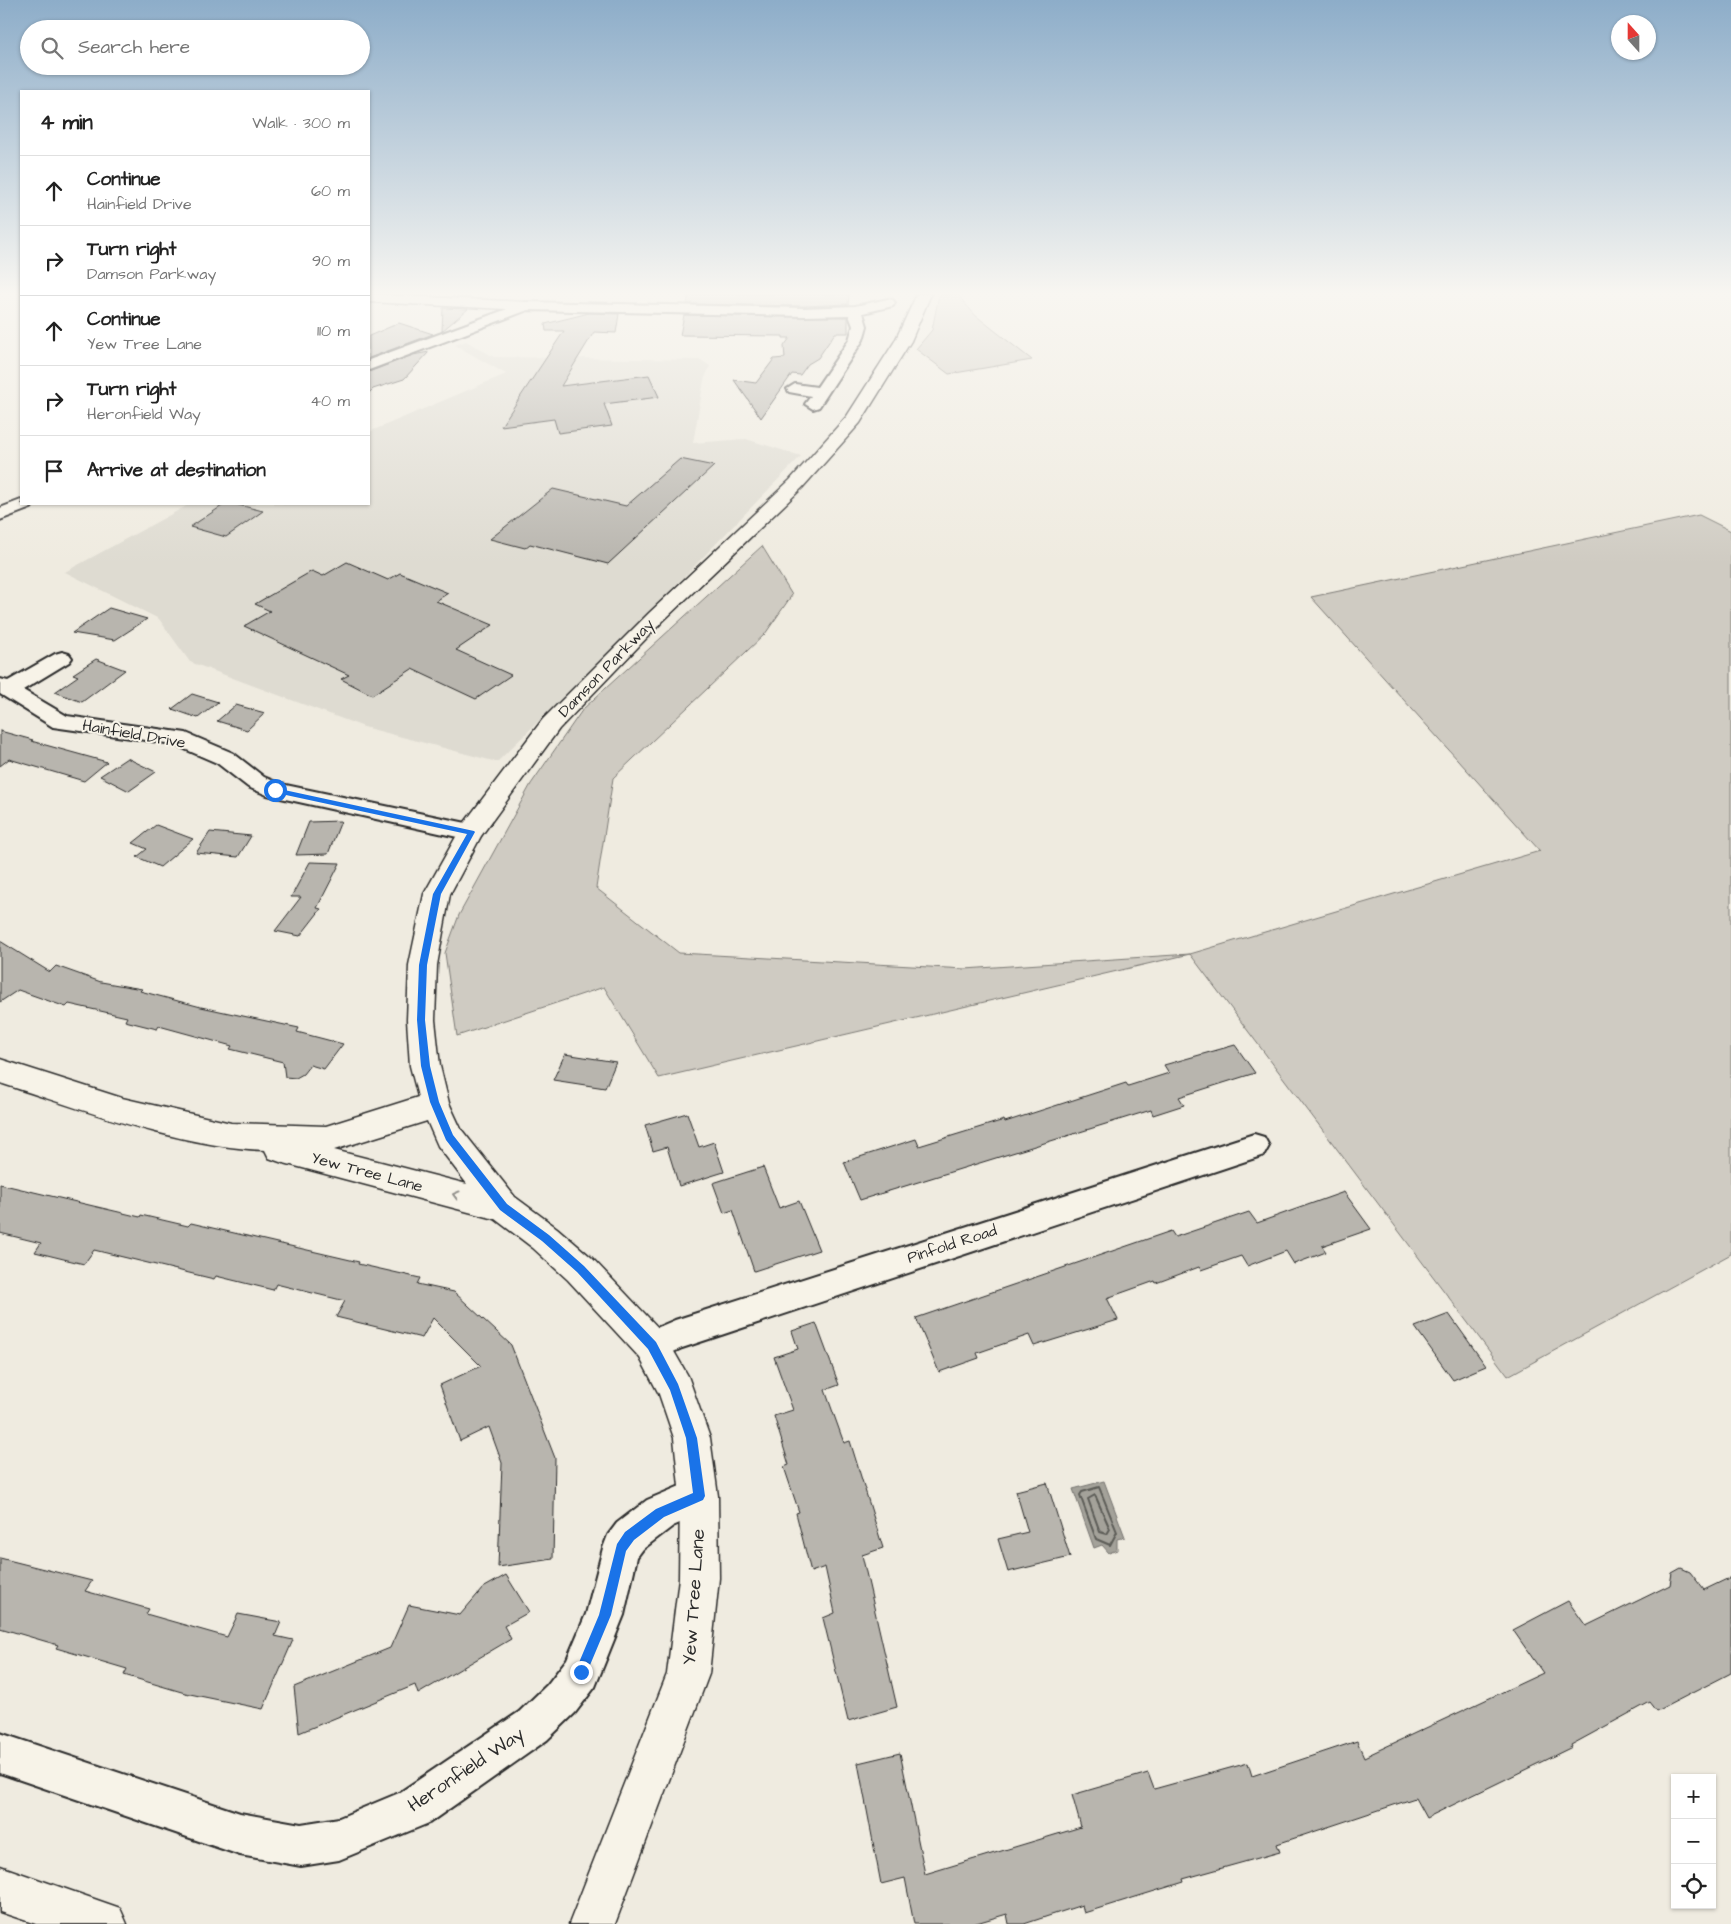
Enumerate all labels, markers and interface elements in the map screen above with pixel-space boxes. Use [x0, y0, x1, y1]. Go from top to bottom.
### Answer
north arrow [1611, 15, 1656, 60]
search box [20, 20, 370, 75]
icon: search [38, 34, 66, 62]
text: Search here [78, 34, 190, 61]
text: 4 min [40, 108, 93, 137]
text: Walk · 300 m [252, 112, 350, 134]
text: Continue [87, 166, 161, 193]
icon: ahead [40, 177, 68, 205]
text: 60 m [311, 180, 350, 202]
text: Hainfield Drive [87, 193, 192, 215]
text: Turn right [87, 236, 176, 263]
icon: right [40, 247, 68, 275]
text: 90 m [312, 250, 350, 272]
text: Damson Parkway [87, 263, 216, 285]
text: Continue [87, 306, 161, 333]
icon: ahead [40, 317, 68, 345]
text: 110 m [317, 320, 350, 342]
text: Yew Tree Lane [87, 333, 202, 355]
text: Turn right [87, 376, 176, 403]
icon: right [40, 387, 68, 415]
text: 40 m [310, 390, 350, 412]
text: Heronfield Way [87, 403, 201, 425]
icon: arrive [40, 457, 68, 485]
text: Arrive at destination [87, 457, 266, 484]
street label: Damson Parkway [553, 614, 660, 723]
street label: Hainfield Drive [81, 714, 188, 754]
route start [264, 779, 287, 802]
street label: Yew Tree Lane [309, 1147, 426, 1198]
one-way arrow [452, 1190, 461, 1201]
street label: Pinfold Road [904, 1219, 1000, 1269]
street label: Yew Tree Lane [676, 1528, 712, 1666]
route end [570, 1661, 593, 1684]
street label: Heronfield Way [402, 1721, 531, 1820]
map controls [1671, 1774, 1716, 1909]
button: + [1671, 1774, 1716, 1819]
button: − [1671, 1819, 1716, 1864]
button: locate [1671, 1864, 1716, 1909]

